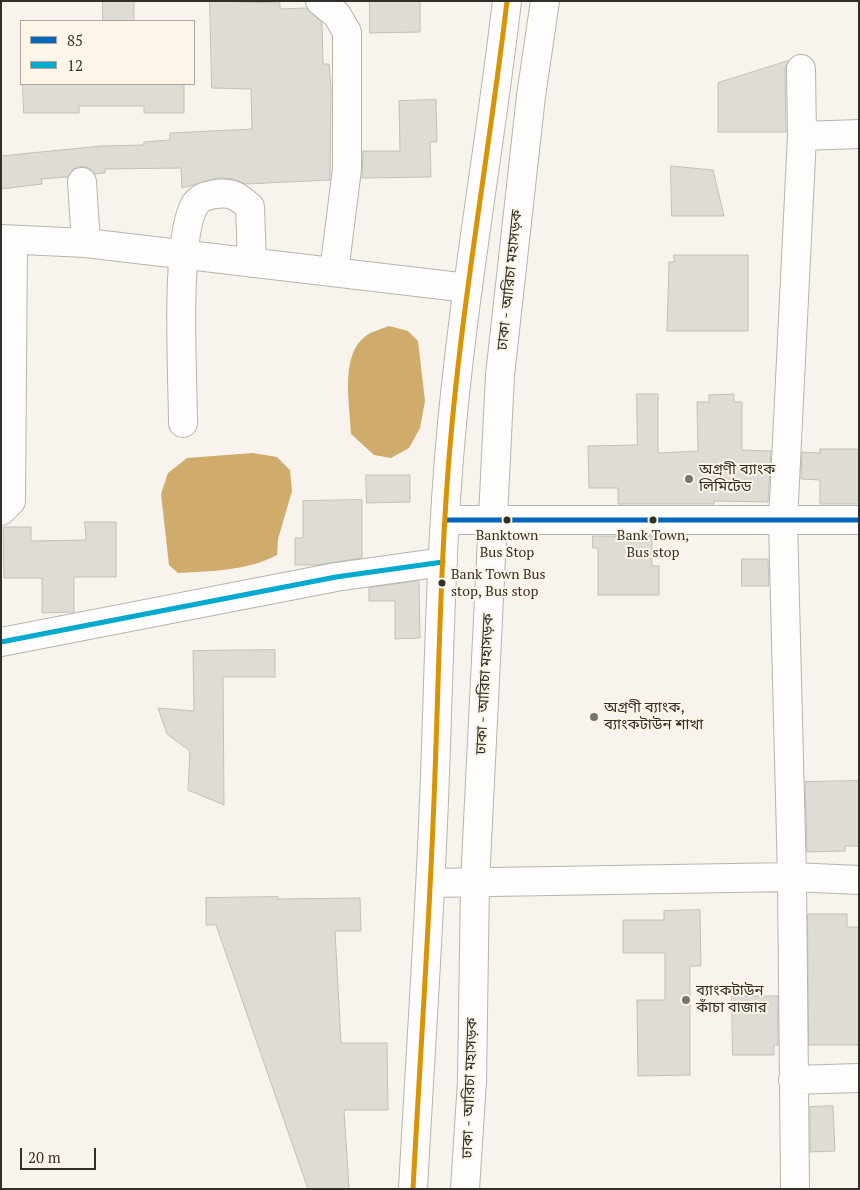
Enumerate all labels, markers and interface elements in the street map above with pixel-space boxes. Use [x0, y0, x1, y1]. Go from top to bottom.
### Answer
legend [20, 20, 195, 85]
text: 85 [67, 30, 83, 50]
text: 12 [67, 55, 83, 75]
street label: ঢাকা - আরিচা মহাসড়ক [494, 209, 526, 351]
place label: অগ্রণী ব্যাংক লিমিটেড [699, 461, 775, 496]
marker: অগ্রণী ব্যাংক লিমিটেড [683, 473, 695, 485]
marker: Banktown Bus Stop [502, 515, 512, 525]
marker: Bank Town, Bus stop [648, 515, 658, 525]
place label: Banktown Bus Stop [476, 528, 538, 560]
place label: Bank Town, Bus stop [617, 528, 689, 560]
place label: Bank Town Bus stop, Bus stop [451, 567, 546, 600]
marker: Bank Town Bus stop, Bus stop [437, 578, 447, 588]
street label: ঢাকা - আরিচা মহাসড়ক [472, 613, 498, 755]
place label: অগ্রণী ব্যাংক, ব্যাংকটাউন শাখা [604, 699, 703, 734]
marker: অগ্রণী ব্যাংক, ব্যাংকটাউন শাখা [588, 711, 600, 723]
place label: ব্যাংকটাউন কাঁচা বাজার [696, 982, 767, 1017]
marker: ব্যাংকটাউন কাঁচা বাজার [680, 994, 692, 1006]
street label: ঢাকা - আরিচা মহাসড়ক [459, 1017, 481, 1159]
scale bar [22, 1138, 99, 1170]
text: 20 m [28, 1147, 61, 1167]

